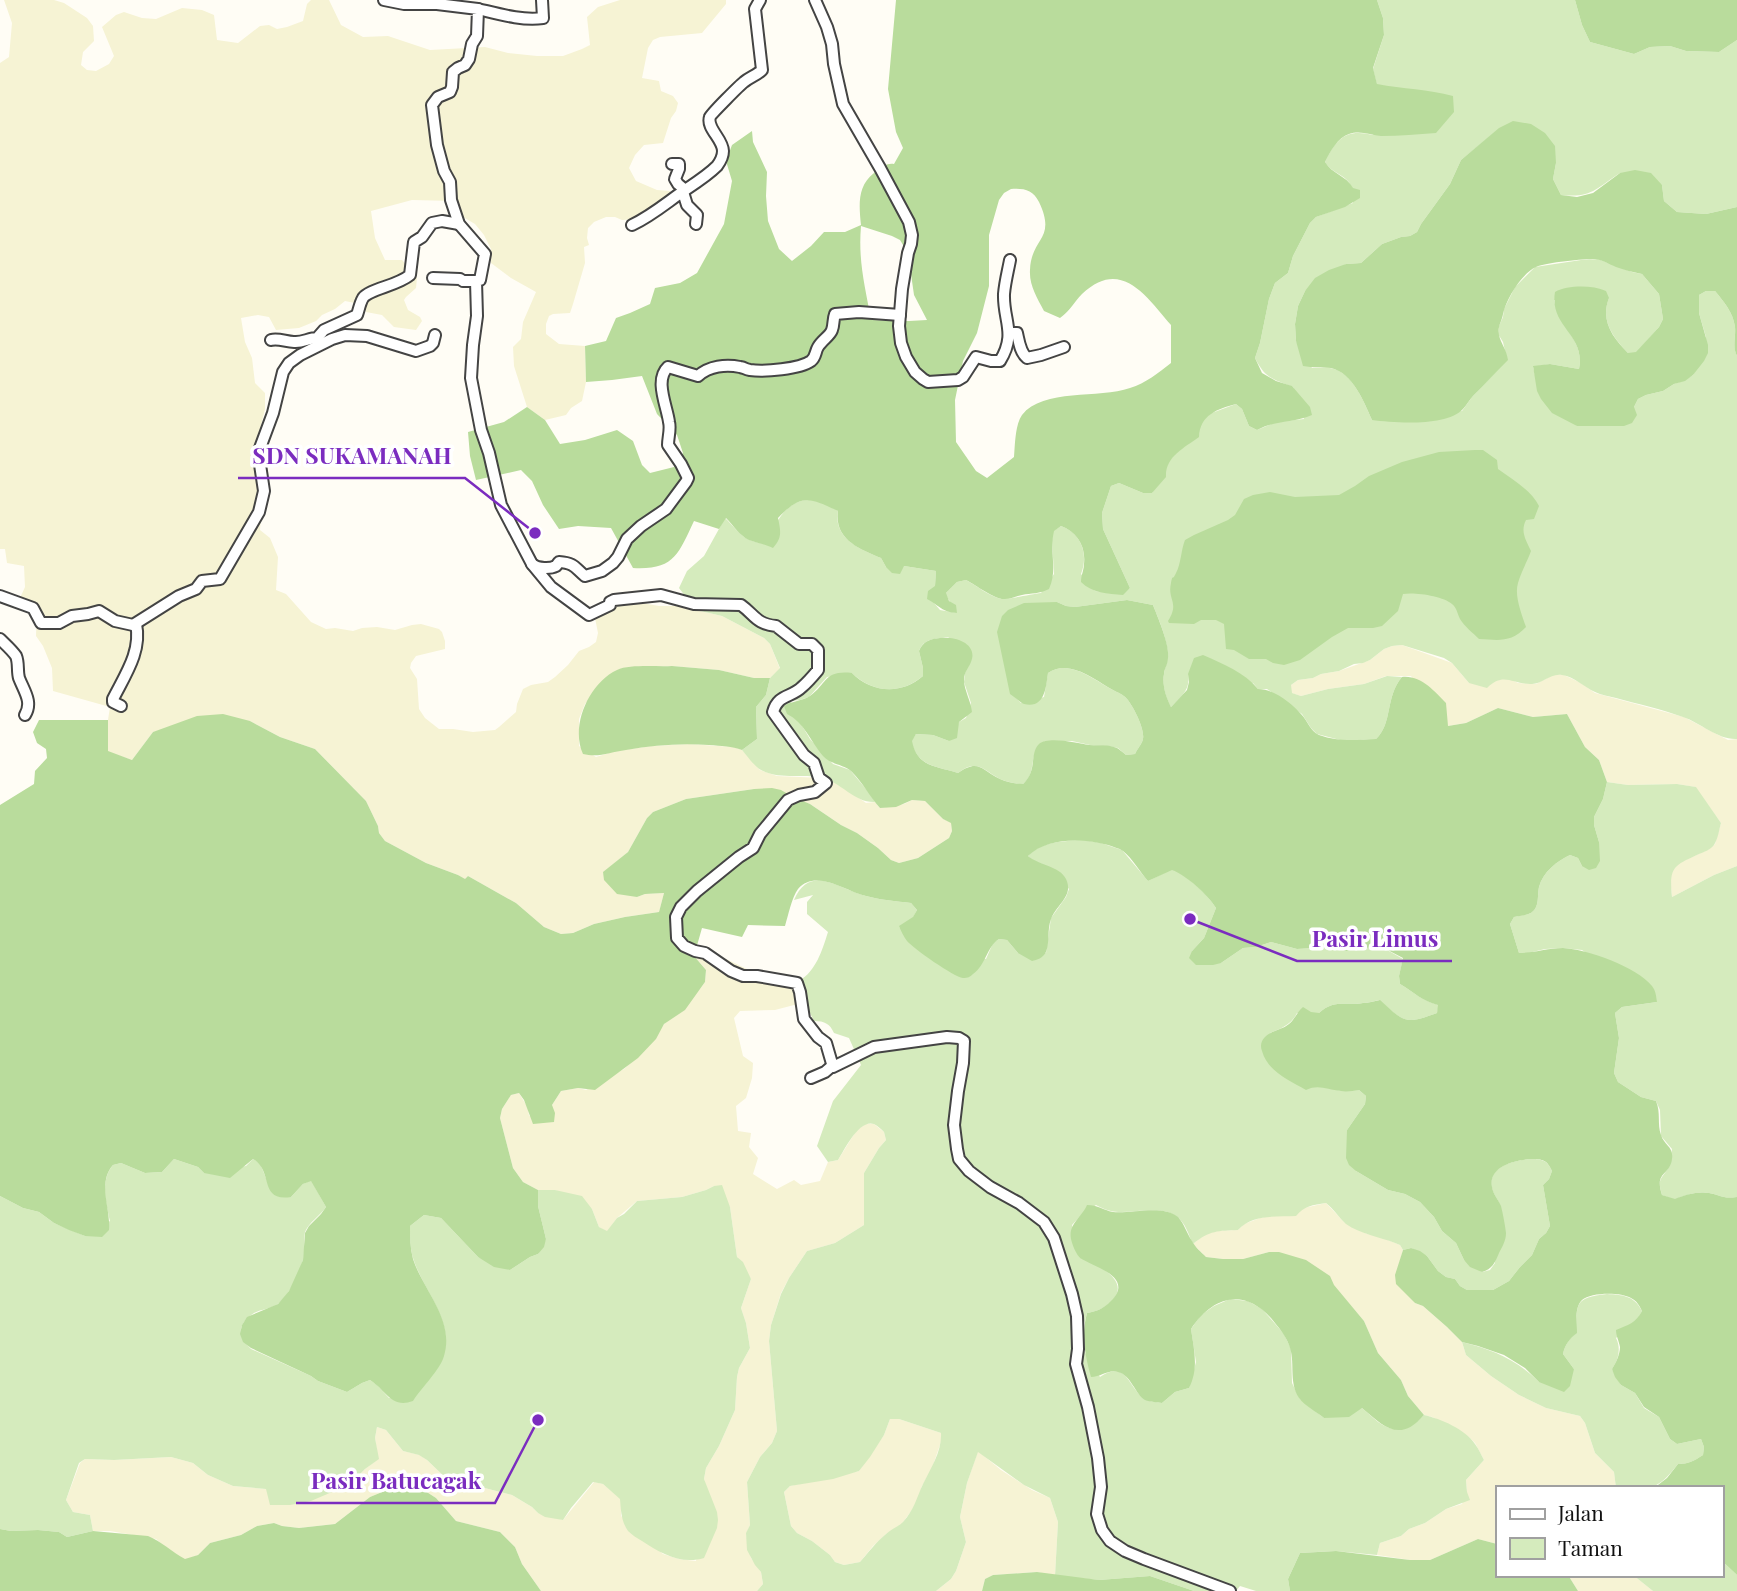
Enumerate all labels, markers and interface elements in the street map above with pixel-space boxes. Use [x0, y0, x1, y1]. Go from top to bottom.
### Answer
callout: SDN SUKAMANAH [238, 434, 465, 478]
text: SDN SUKAMANAH [252, 439, 452, 470]
callout: Pasir Limus [1297, 917, 1452, 961]
text: Pasir Limus [1312, 922, 1438, 953]
callout: Pasir Batucagak [296, 1459, 495, 1503]
text: Pasir Batucagak [311, 1464, 482, 1495]
legend [1496, 1486, 1723, 1577]
text: Jalan [1557, 1498, 1604, 1526]
text: Taman [1558, 1533, 1623, 1561]

